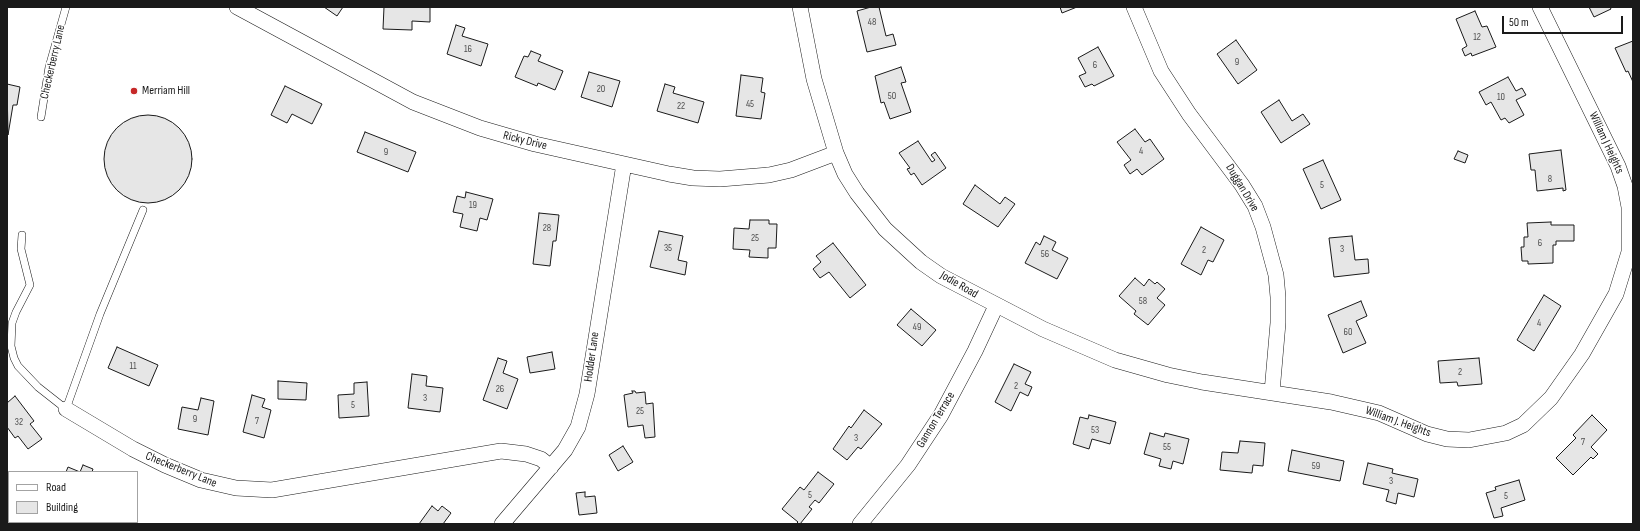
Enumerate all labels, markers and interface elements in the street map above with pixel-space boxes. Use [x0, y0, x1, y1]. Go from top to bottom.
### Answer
scale bar [1504, 8, 1625, 34]
text: 50 m [1509, 15, 1529, 30]
house number: 48 [868, 16, 876, 28]
street label: Checkerberry Lane [37, 24, 69, 100]
house number: 12 [1473, 31, 1481, 43]
house number: 16 [464, 43, 472, 55]
house number: 9 [1235, 56, 1239, 68]
house number: 6 [1093, 59, 1097, 71]
house number: 20 [597, 83, 605, 95]
place label: Merriam Hill [142, 84, 190, 98]
marker: Merriam Hill [129, 86, 139, 96]
house number: 50 [888, 90, 896, 102]
house number: 10 [1497, 91, 1505, 103]
house number: 45 [746, 98, 754, 110]
house number: 22 [677, 100, 685, 112]
street label: William J Heights [1585, 110, 1627, 176]
street label: Ricky Drive [502, 129, 548, 153]
house number: 4 [1139, 145, 1143, 157]
house number: 9 [384, 146, 388, 158]
street label: Duggan Drive [1222, 162, 1262, 214]
house number: 8 [1548, 173, 1552, 185]
house number: 5 [1320, 179, 1324, 191]
house number: 19 [469, 199, 477, 211]
house number: 28 [543, 222, 551, 234]
house number: 25 [751, 232, 759, 244]
house number: 6 [1538, 237, 1542, 249]
house number: 35 [664, 242, 672, 254]
house number: 3 [1340, 243, 1344, 255]
house number: 2 [1202, 244, 1206, 256]
house number: 56 [1041, 248, 1049, 260]
street label: Jodie Road [937, 268, 981, 302]
house number: 58 [1139, 295, 1147, 307]
house number: 4 [1537, 317, 1541, 329]
house number: 49 [913, 321, 921, 333]
house number: 60 [1344, 326, 1352, 338]
street label: Hodder Lane [581, 331, 603, 383]
house number: 11 [130, 360, 136, 372]
house number: 2 [1458, 366, 1462, 378]
house number: 2 [1014, 380, 1018, 392]
house number: 26 [496, 383, 504, 395]
street label: Gannon Terrace [914, 389, 958, 451]
house number: 3 [423, 392, 427, 404]
house number: 5 [351, 399, 355, 411]
street label: William J. Heights [1363, 403, 1433, 441]
house number: 25 [636, 405, 644, 417]
house number: 9 [193, 413, 197, 425]
house number: 7 [255, 415, 259, 427]
house number: 32 [15, 416, 23, 428]
house number: 53 [1091, 424, 1099, 436]
house number: 3 [854, 432, 858, 444]
house number: 7 [1581, 436, 1585, 448]
house number: 55 [1163, 441, 1171, 453]
street label: Checkerberry Lane [143, 449, 219, 491]
house number: 59 [1312, 460, 1320, 472]
legend [8, 471, 138, 523]
house number: 3 [1389, 475, 1393, 487]
text: Road [46, 480, 66, 495]
house number: 5 [808, 489, 812, 501]
house number: 5 [1504, 490, 1508, 502]
text: Building [46, 500, 78, 515]

